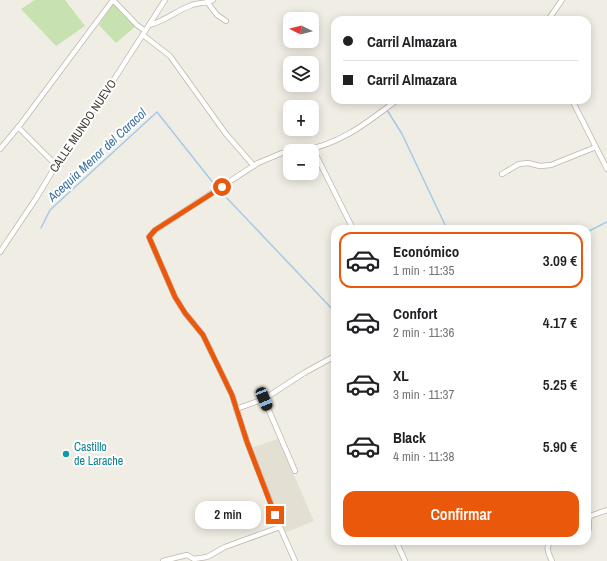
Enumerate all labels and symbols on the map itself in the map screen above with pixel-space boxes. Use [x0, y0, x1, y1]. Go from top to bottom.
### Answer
north arrow [283, 12, 319, 48]
street label: CALLE MUNDO NUEVO [46, 76, 120, 176]
water label: Acequia Menor del Caracol [43, 104, 150, 206]
route start [213, 178, 231, 196]
car [254, 386, 274, 412]
place label: Castillo de Larache [74, 439, 123, 469]
marker: Castillo de Larache [61, 449, 71, 459]
callout: 2 min [195, 501, 261, 529]
route end [266, 506, 284, 524]

